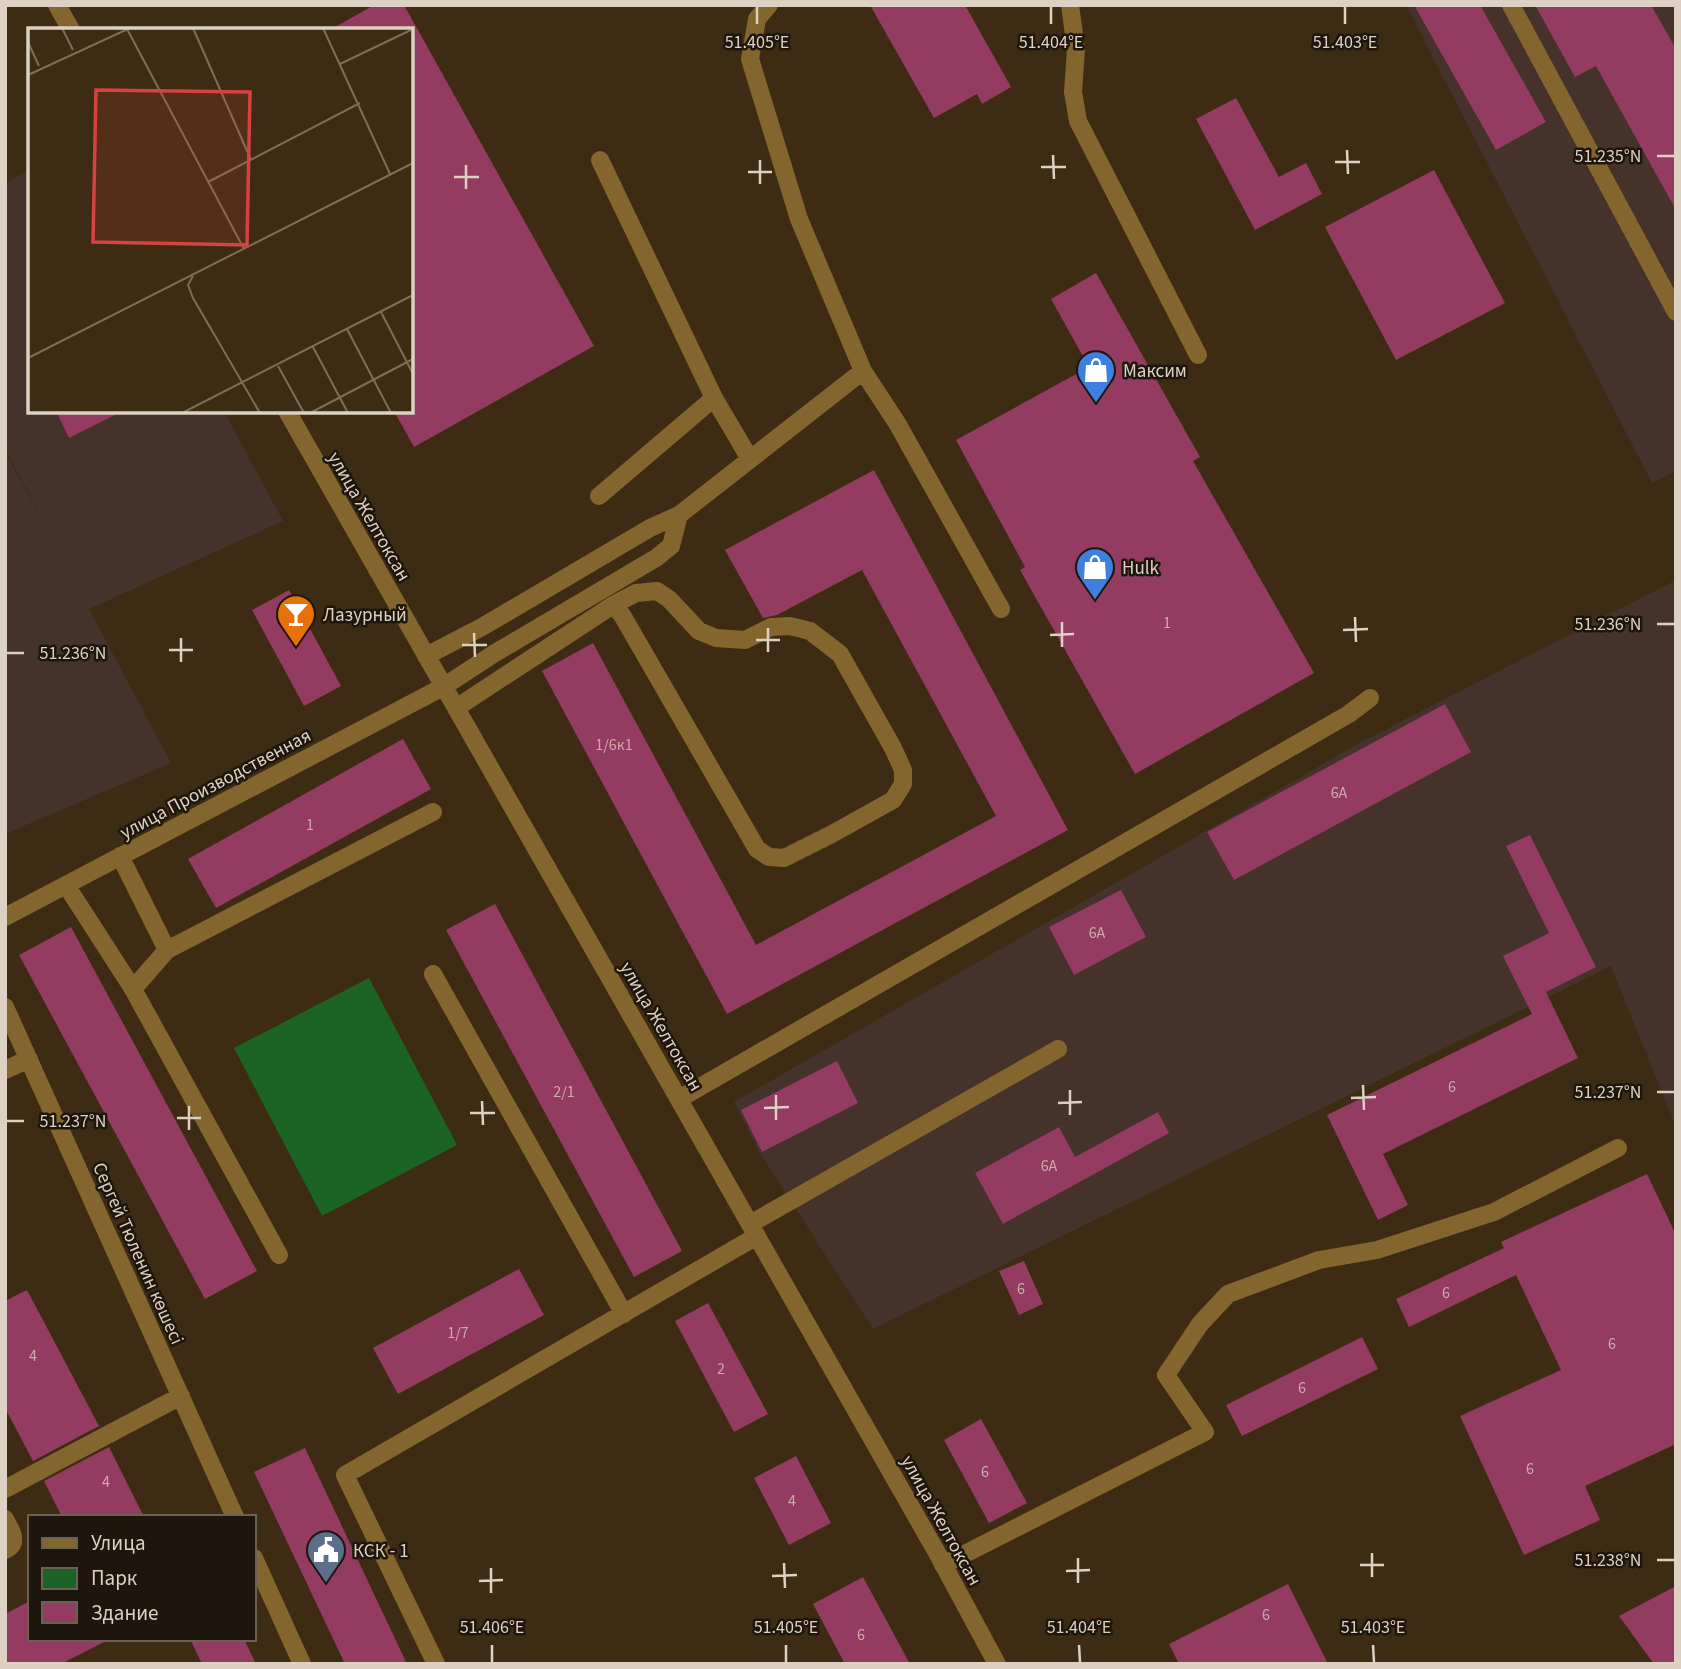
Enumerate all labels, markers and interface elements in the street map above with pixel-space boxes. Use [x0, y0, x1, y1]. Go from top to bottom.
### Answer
inset map [28, 28, 413, 413]
text: 51.405°E [725, 30, 789, 55]
text: 51.404°E [1019, 30, 1083, 55]
text: 51.403°E [1313, 30, 1377, 55]
text: 51.235°N [1575, 144, 1641, 169]
shop icon: Максим [1075, 349, 1117, 404]
place label: Максим [1123, 358, 1187, 385]
street label: улица Желтоксан [321, 447, 417, 586]
shop icon: Hulk [1074, 546, 1116, 601]
place label: Hulk [1122, 555, 1160, 582]
bar icon: Лазурный [275, 593, 317, 648]
place label: Лазурный [323, 602, 407, 629]
house number: 1 [1163, 612, 1171, 634]
text: 51.236°N [1575, 612, 1641, 637]
text: 51.236°N [40, 641, 106, 666]
street label: улица Производственная [115, 722, 316, 846]
house number: 1/6к1 [595, 734, 633, 756]
house number: 6А [1331, 782, 1348, 804]
house number: 1 [306, 814, 314, 836]
house number: 6А [1089, 922, 1106, 944]
street label: улица Желтоксан [613, 957, 709, 1096]
house number: 6 [1448, 1076, 1456, 1098]
text: 51.237°N [1575, 1080, 1641, 1105]
house number: 2/1 [553, 1081, 575, 1103]
text: 51.237°N [40, 1109, 106, 1134]
house number: 6А [1041, 1155, 1058, 1177]
street label: Сергей Тюленин көшесі [85, 1158, 190, 1349]
house number: 6 [1017, 1278, 1025, 1300]
house number: 6 [1442, 1282, 1450, 1304]
house number: 1/7 [447, 1322, 469, 1344]
house number: 6 [1608, 1333, 1616, 1355]
house number: 4 [29, 1345, 37, 1367]
house number: 2 [717, 1358, 725, 1380]
house number: 6 [1298, 1377, 1306, 1399]
street label: улица Желтоксан [894, 1451, 988, 1591]
house number: 6 [1526, 1458, 1534, 1480]
house number: 6 [981, 1461, 989, 1483]
house number: 4 [102, 1471, 110, 1493]
house number: 4 [788, 1490, 796, 1512]
legend [28, 1515, 256, 1641]
text: Улица [91, 1528, 146, 1558]
public building icon: КСК - 1 [305, 1529, 347, 1584]
place label: КСК - 1 [353, 1538, 409, 1565]
text: 51.238°N [1575, 1548, 1641, 1573]
text: Парк [91, 1563, 138, 1593]
text: Здание [91, 1598, 159, 1628]
house number: 6 [1262, 1604, 1270, 1626]
text: 51.406°E [460, 1615, 524, 1640]
text: 51.405°E [754, 1615, 818, 1640]
text: 51.404°E [1047, 1615, 1111, 1640]
text: 51.403°E [1341, 1615, 1405, 1640]
house number: 6 [857, 1624, 865, 1646]

